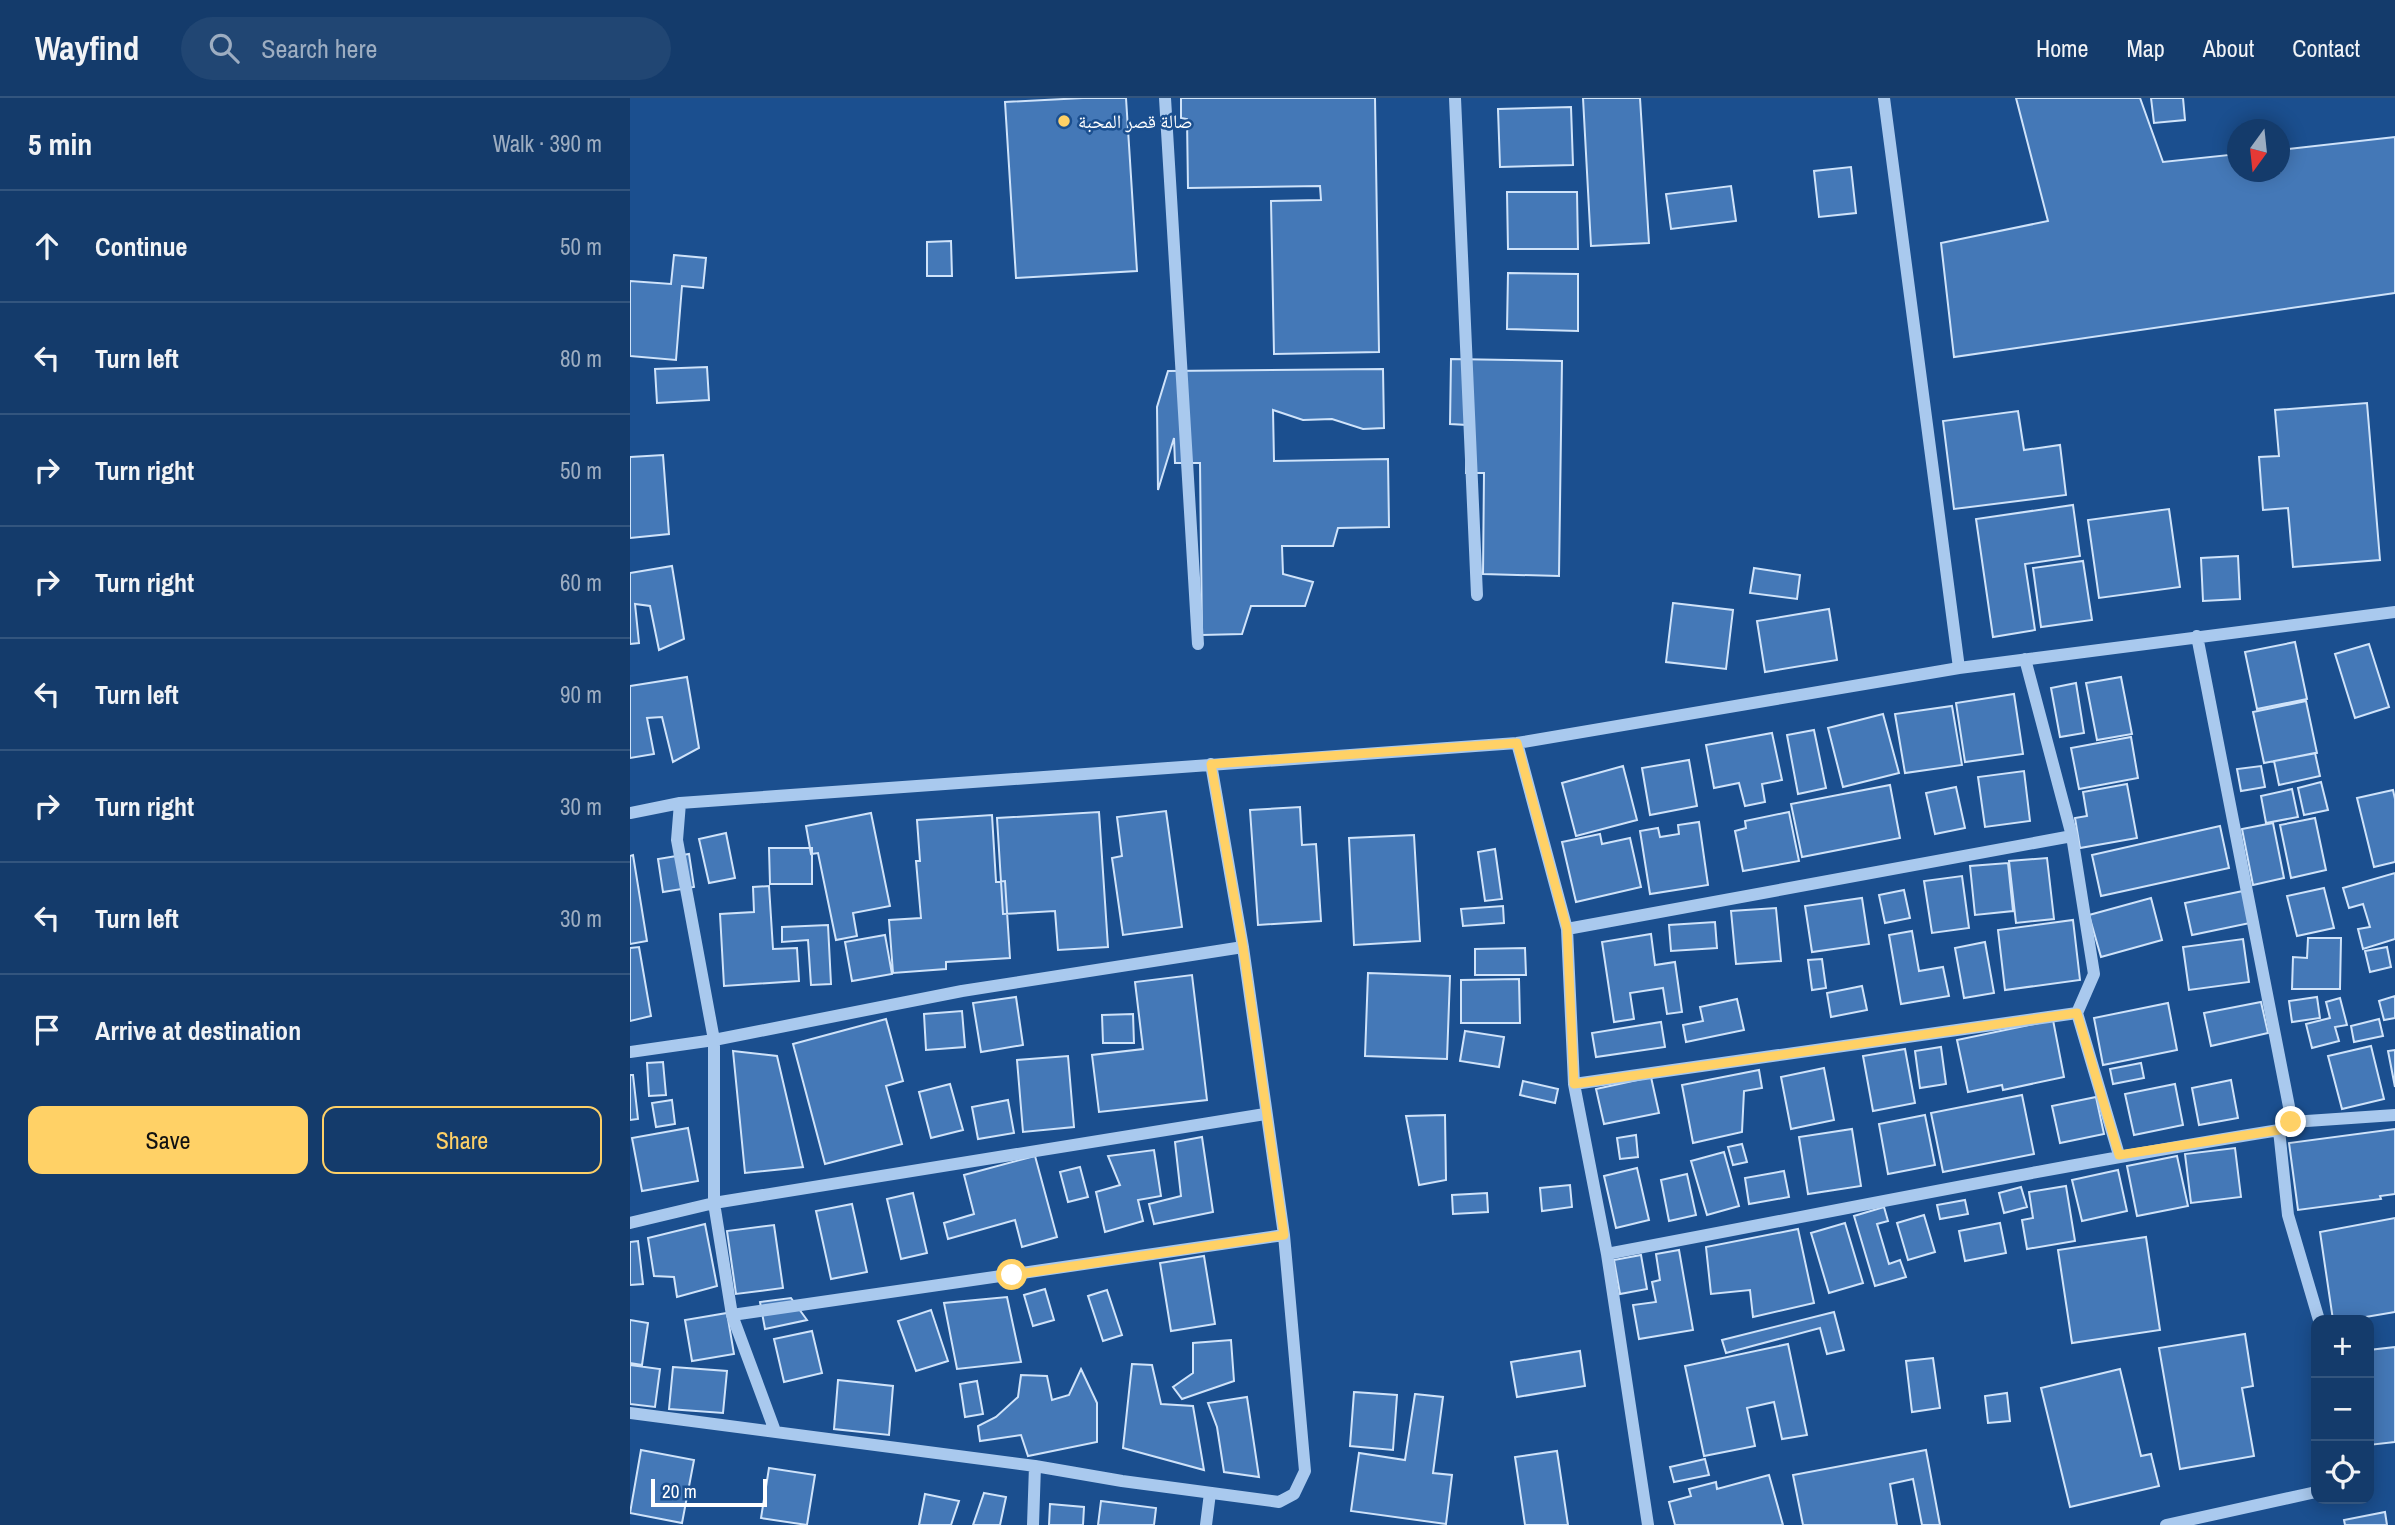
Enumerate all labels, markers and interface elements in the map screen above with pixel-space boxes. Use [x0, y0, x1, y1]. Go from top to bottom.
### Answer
search box [181, 17, 671, 80]
text: Wayfind [35, 26, 139, 70]
icon: search [205, 29, 243, 67]
text: Search here [261, 31, 377, 66]
text: Home [2036, 32, 2088, 64]
text: Map [2126, 32, 2165, 64]
text: About [2203, 32, 2254, 64]
text: Contact [2292, 32, 2360, 64]
place label: صالة قصر المحبة [1078, 108, 1193, 134]
marker: صالة قصر المحبة [1056, 113, 1072, 129]
north arrow [2227, 119, 2290, 182]
text: 5 min [28, 124, 92, 164]
text: Walk · 390 m [493, 128, 602, 159]
icon: ahead [28, 227, 66, 265]
text: Continue [95, 229, 187, 264]
text: 50 m [560, 231, 602, 262]
icon: left [28, 339, 66, 377]
text: Turn left [95, 341, 179, 376]
text: 80 m [560, 343, 602, 374]
icon: right [28, 451, 66, 489]
text: Turn right [95, 453, 194, 488]
text: 50 m [560, 455, 602, 486]
icon: right [28, 563, 66, 601]
text: Turn right [95, 565, 194, 600]
text: 60 m [560, 567, 602, 598]
icon: left [28, 675, 66, 713]
text: Turn left [95, 677, 179, 712]
text: 90 m [560, 679, 602, 710]
icon: right [28, 787, 66, 825]
text: Turn right [95, 789, 194, 824]
text: 30 m [560, 791, 602, 822]
icon: left [28, 899, 66, 937]
text: Turn left [95, 901, 179, 936]
text: 30 m [560, 903, 602, 934]
icon: arrive [28, 1011, 66, 1049]
text: Arrive at destination [95, 1013, 301, 1048]
button: Save [28, 1106, 308, 1174]
button: Share [322, 1106, 602, 1174]
route end [2275, 1106, 2306, 1137]
route start [996, 1259, 1027, 1290]
map controls [2311, 1315, 2374, 1504]
button: + [2311, 1315, 2374, 1378]
button: − [2311, 1378, 2374, 1441]
button: locate [2311, 1441, 2374, 1504]
scale bar [651, 1476, 766, 1508]
text: 20 m [662, 1478, 697, 1504]

